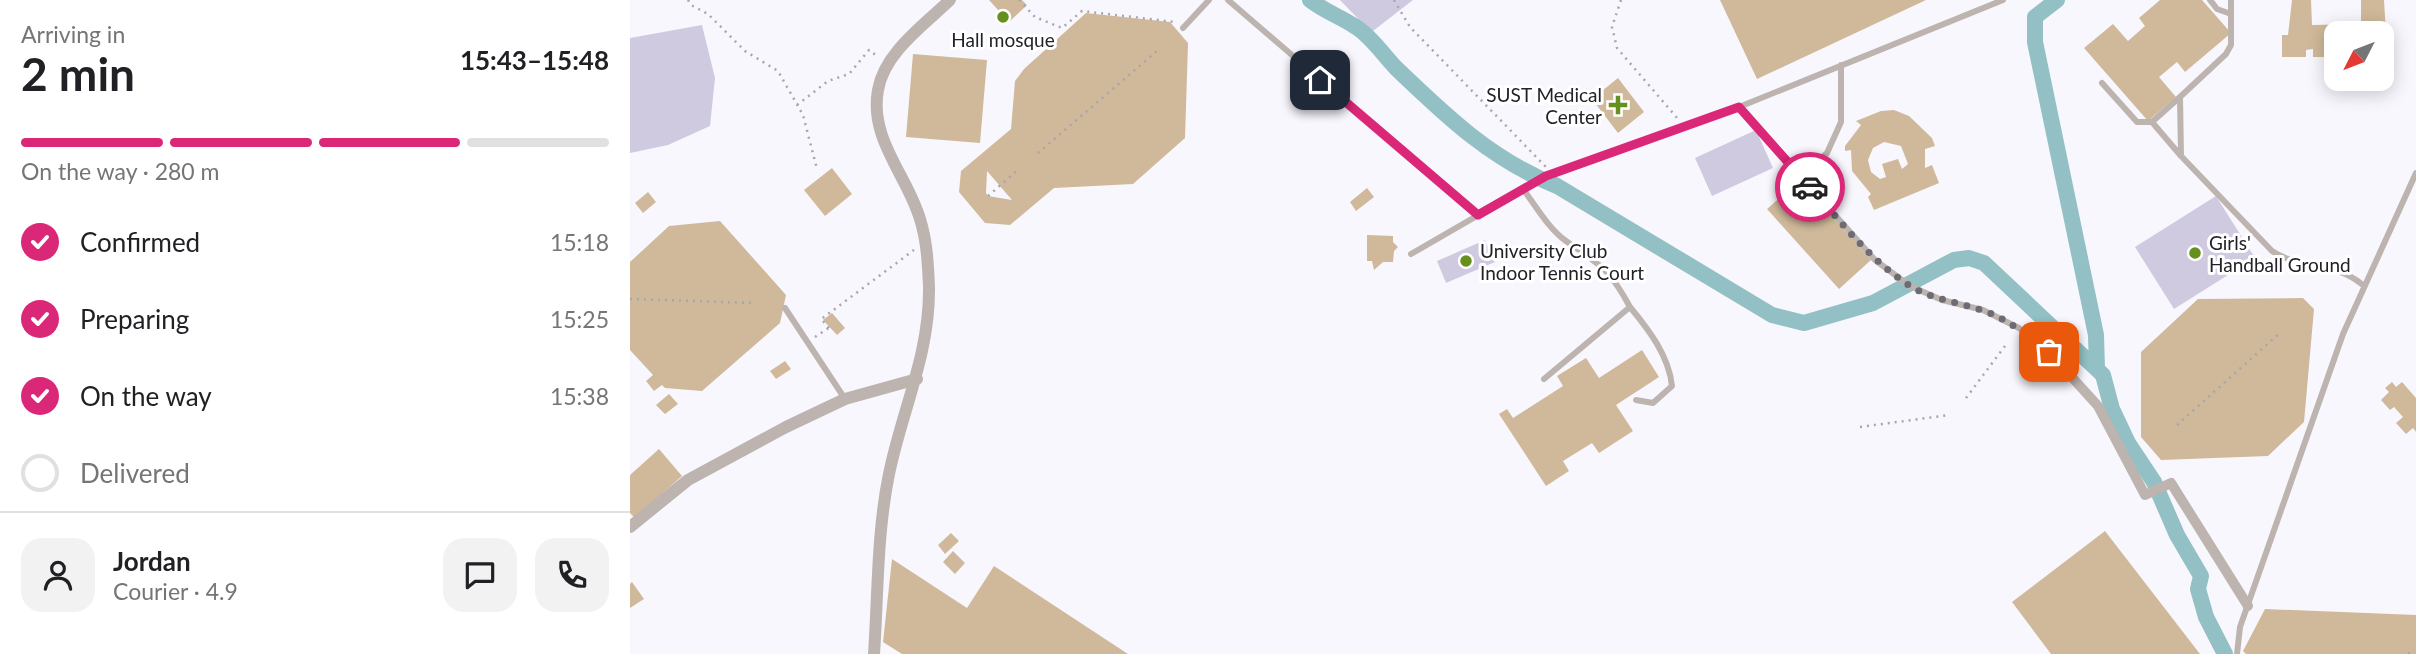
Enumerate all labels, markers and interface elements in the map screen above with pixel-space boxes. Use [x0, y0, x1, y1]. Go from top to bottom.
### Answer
marker: Hall mosque [995, 9, 1011, 25]
text: Arriving in [21, 20, 125, 48]
north arrow [2324, 21, 2394, 91]
map controls [2324, 21, 2394, 91]
place label: Hall mosque [951, 28, 1055, 51]
text: 15:43–15:48 [460, 44, 609, 76]
text: 2 min [21, 46, 135, 101]
pin [1290, 50, 1350, 110]
icon: home [1301, 61, 1339, 99]
place label: SUST Medical Center [1486, 83, 1602, 128]
marker: SUST Medical Center [1608, 95, 1628, 115]
courier [1775, 152, 1845, 222]
text: On the way · 280 m [21, 157, 220, 185]
icon: car [1791, 168, 1829, 206]
icon: check [21, 223, 59, 261]
text: Confirmed [80, 226, 200, 258]
text: 15:18 [550, 228, 609, 256]
place label: Girls' Handball Ground [2209, 231, 2351, 276]
place label: University Club Indoor Tennis Court [1480, 239, 1644, 284]
marker: Girls' Handball Ground [2187, 245, 2203, 261]
marker: University Club Indoor Tennis Court [1458, 253, 1474, 269]
icon: check [21, 300, 59, 338]
text: Preparing [80, 303, 189, 335]
text: 15:25 [550, 305, 609, 333]
pin [2019, 322, 2079, 382]
icon: bag [2030, 333, 2068, 371]
icon: check [21, 377, 59, 415]
text: On the way [80, 380, 212, 412]
text: 15:38 [550, 382, 609, 410]
text: Delivered [80, 457, 190, 489]
button: person [21, 538, 95, 612]
button: chat [443, 538, 517, 612]
button: phone [535, 538, 609, 612]
text: Jordan [113, 545, 191, 577]
text: Courier · 4.9 [113, 577, 238, 605]

